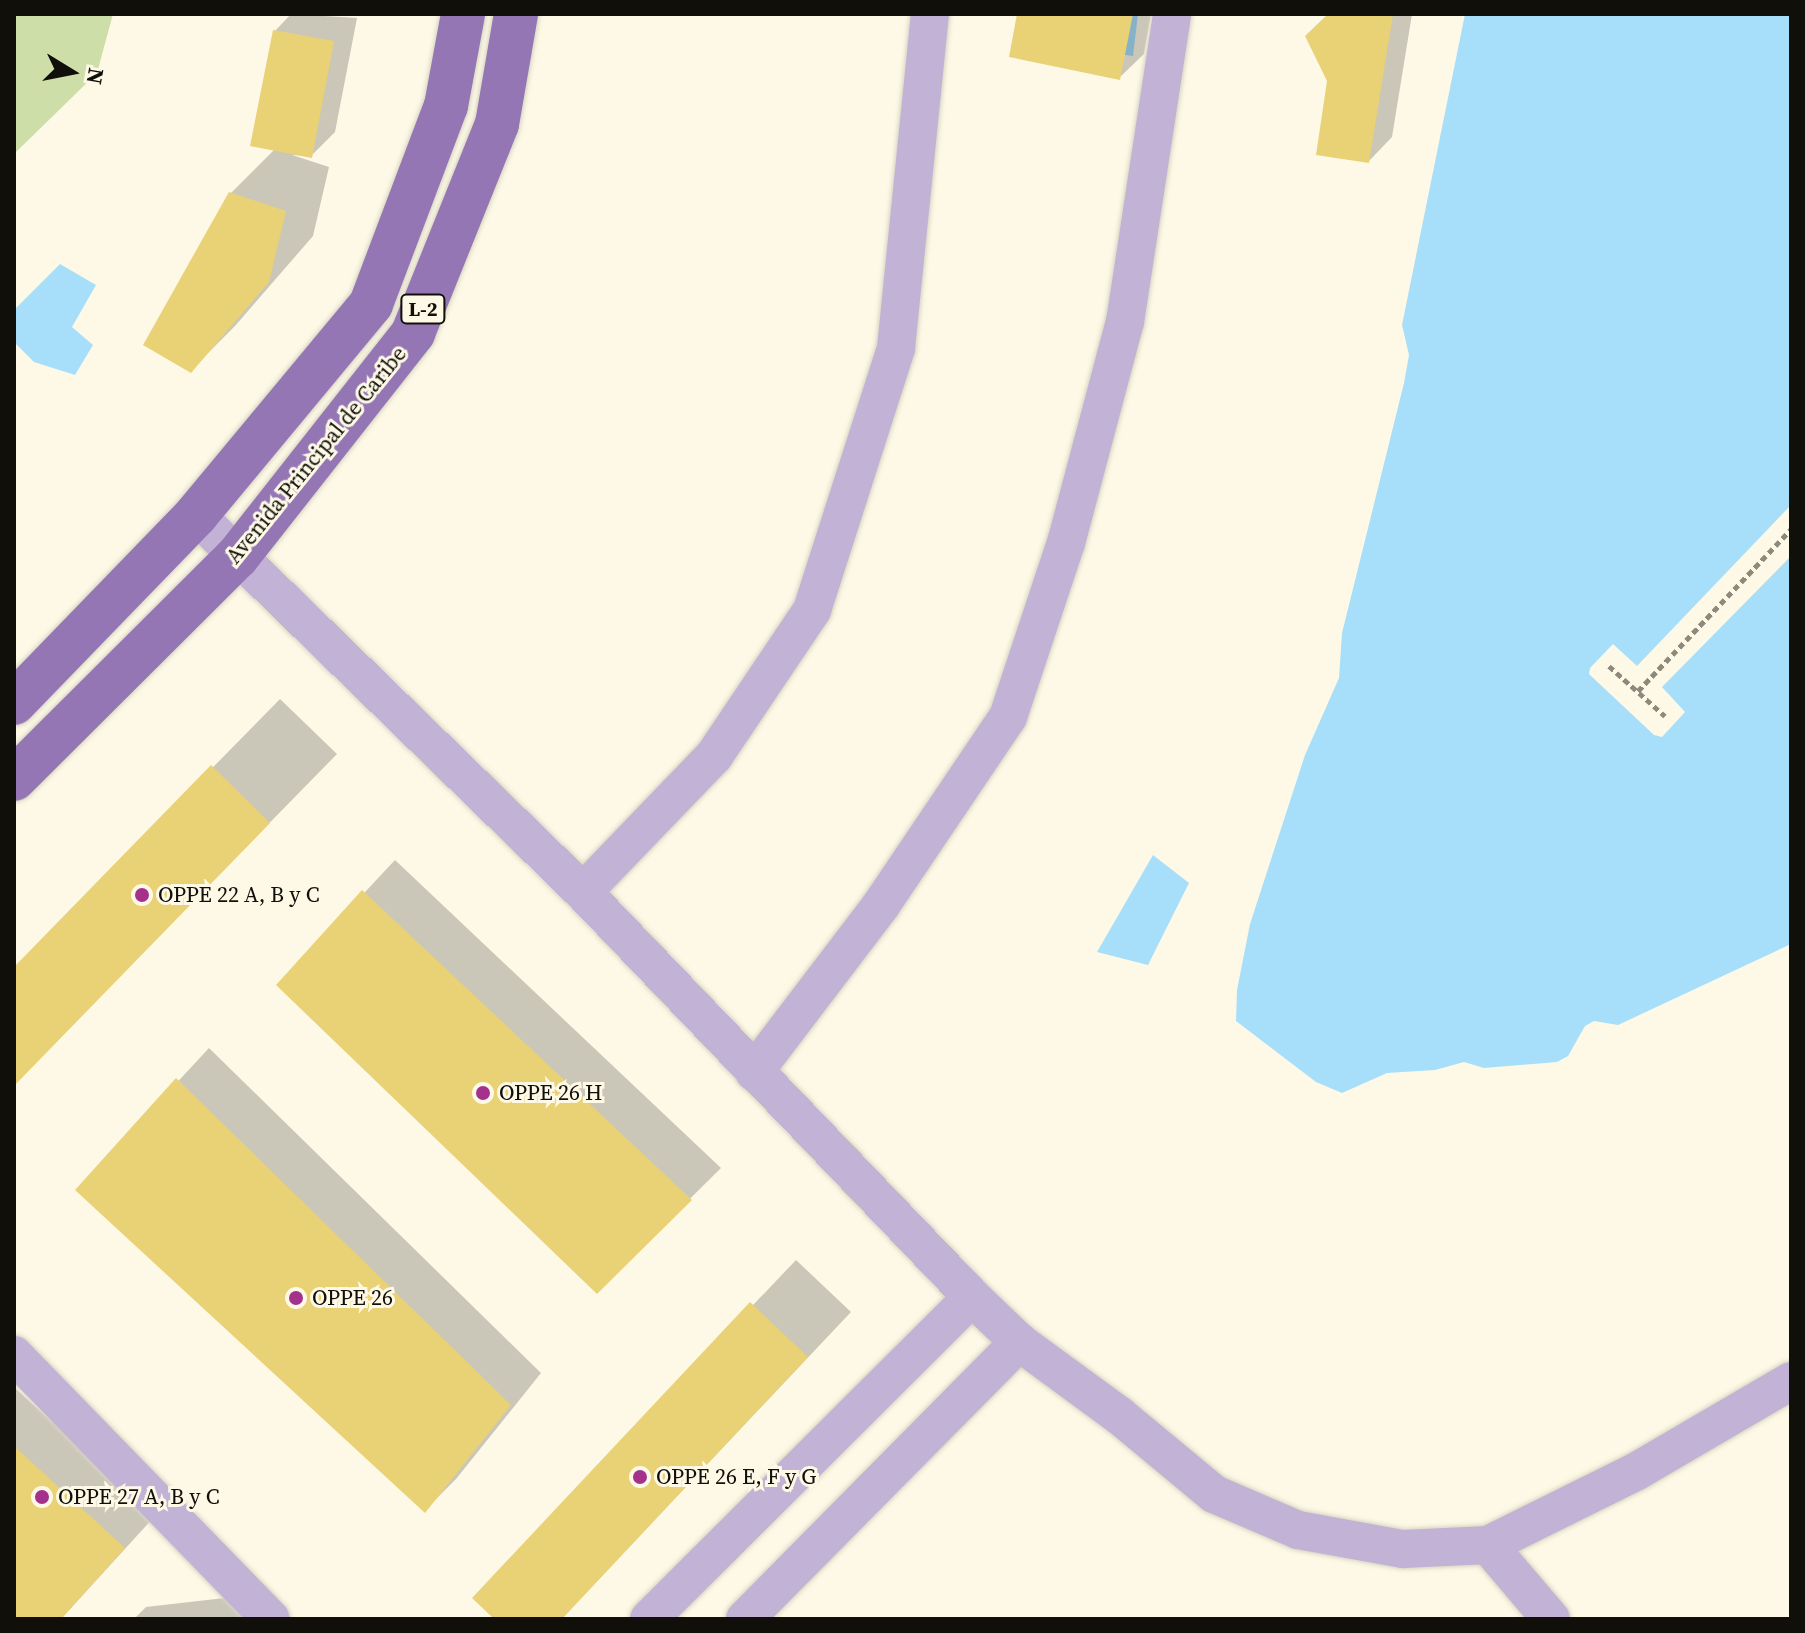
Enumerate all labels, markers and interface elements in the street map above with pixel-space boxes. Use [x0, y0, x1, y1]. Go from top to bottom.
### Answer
north arrow [32, 32, 112, 112]
text: N [79, 66, 112, 87]
road number: L-2 [399, 293, 447, 325]
street label: Avenida Principal de Caribe [220, 341, 412, 569]
place label: OPPE 22 A, B y C [158, 882, 320, 908]
marker: OPPE 22 A, B y C [133, 886, 151, 904]
place label: OPPE 26 H [499, 1080, 602, 1106]
marker: OPPE 26 H [474, 1084, 492, 1102]
place label: OPPE 26 [312, 1285, 393, 1311]
marker: OPPE 26 [287, 1289, 305, 1307]
place label: OPPE 26 E, F y G [656, 1464, 816, 1490]
marker: OPPE 26 E, F y G [631, 1468, 649, 1486]
place label: OPPE 27 A, B y C [58, 1484, 220, 1510]
marker: OPPE 27 A, B y C [33, 1488, 51, 1506]

